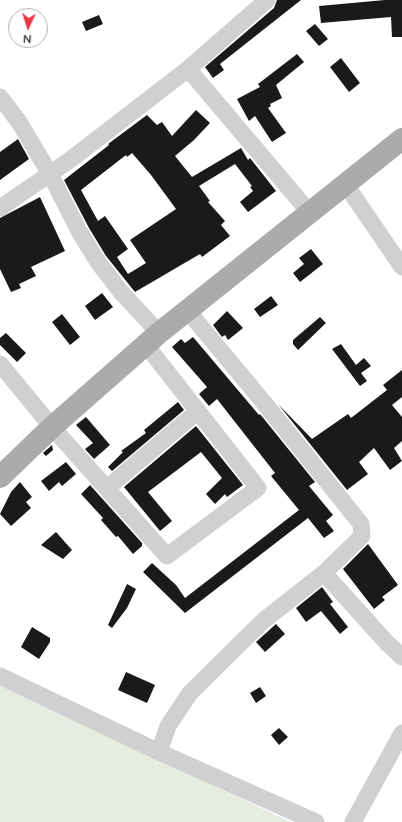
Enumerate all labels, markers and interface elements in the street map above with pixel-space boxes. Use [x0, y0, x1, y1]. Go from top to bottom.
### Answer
north arrow [8, 8, 48, 48]
text: N [23, 33, 32, 46]

